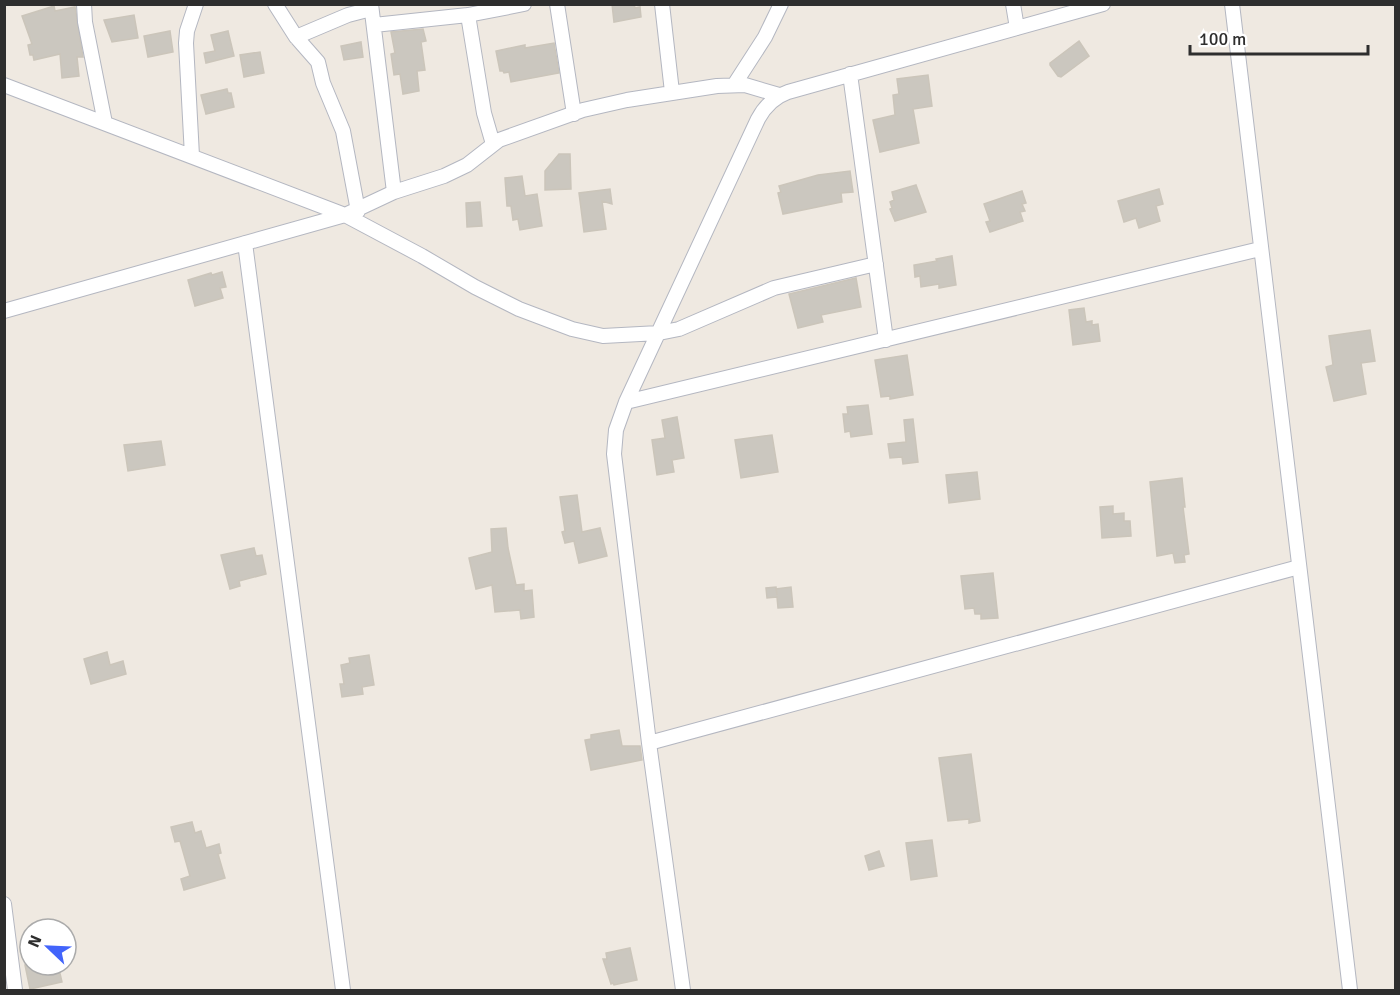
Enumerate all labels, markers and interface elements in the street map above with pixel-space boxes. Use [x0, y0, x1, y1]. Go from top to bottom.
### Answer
scale bar [1190, 18, 1368, 56]
text: 100 m [1199, 28, 1246, 50]
north arrow [18, 917, 78, 977]
text: N [24, 932, 46, 951]

